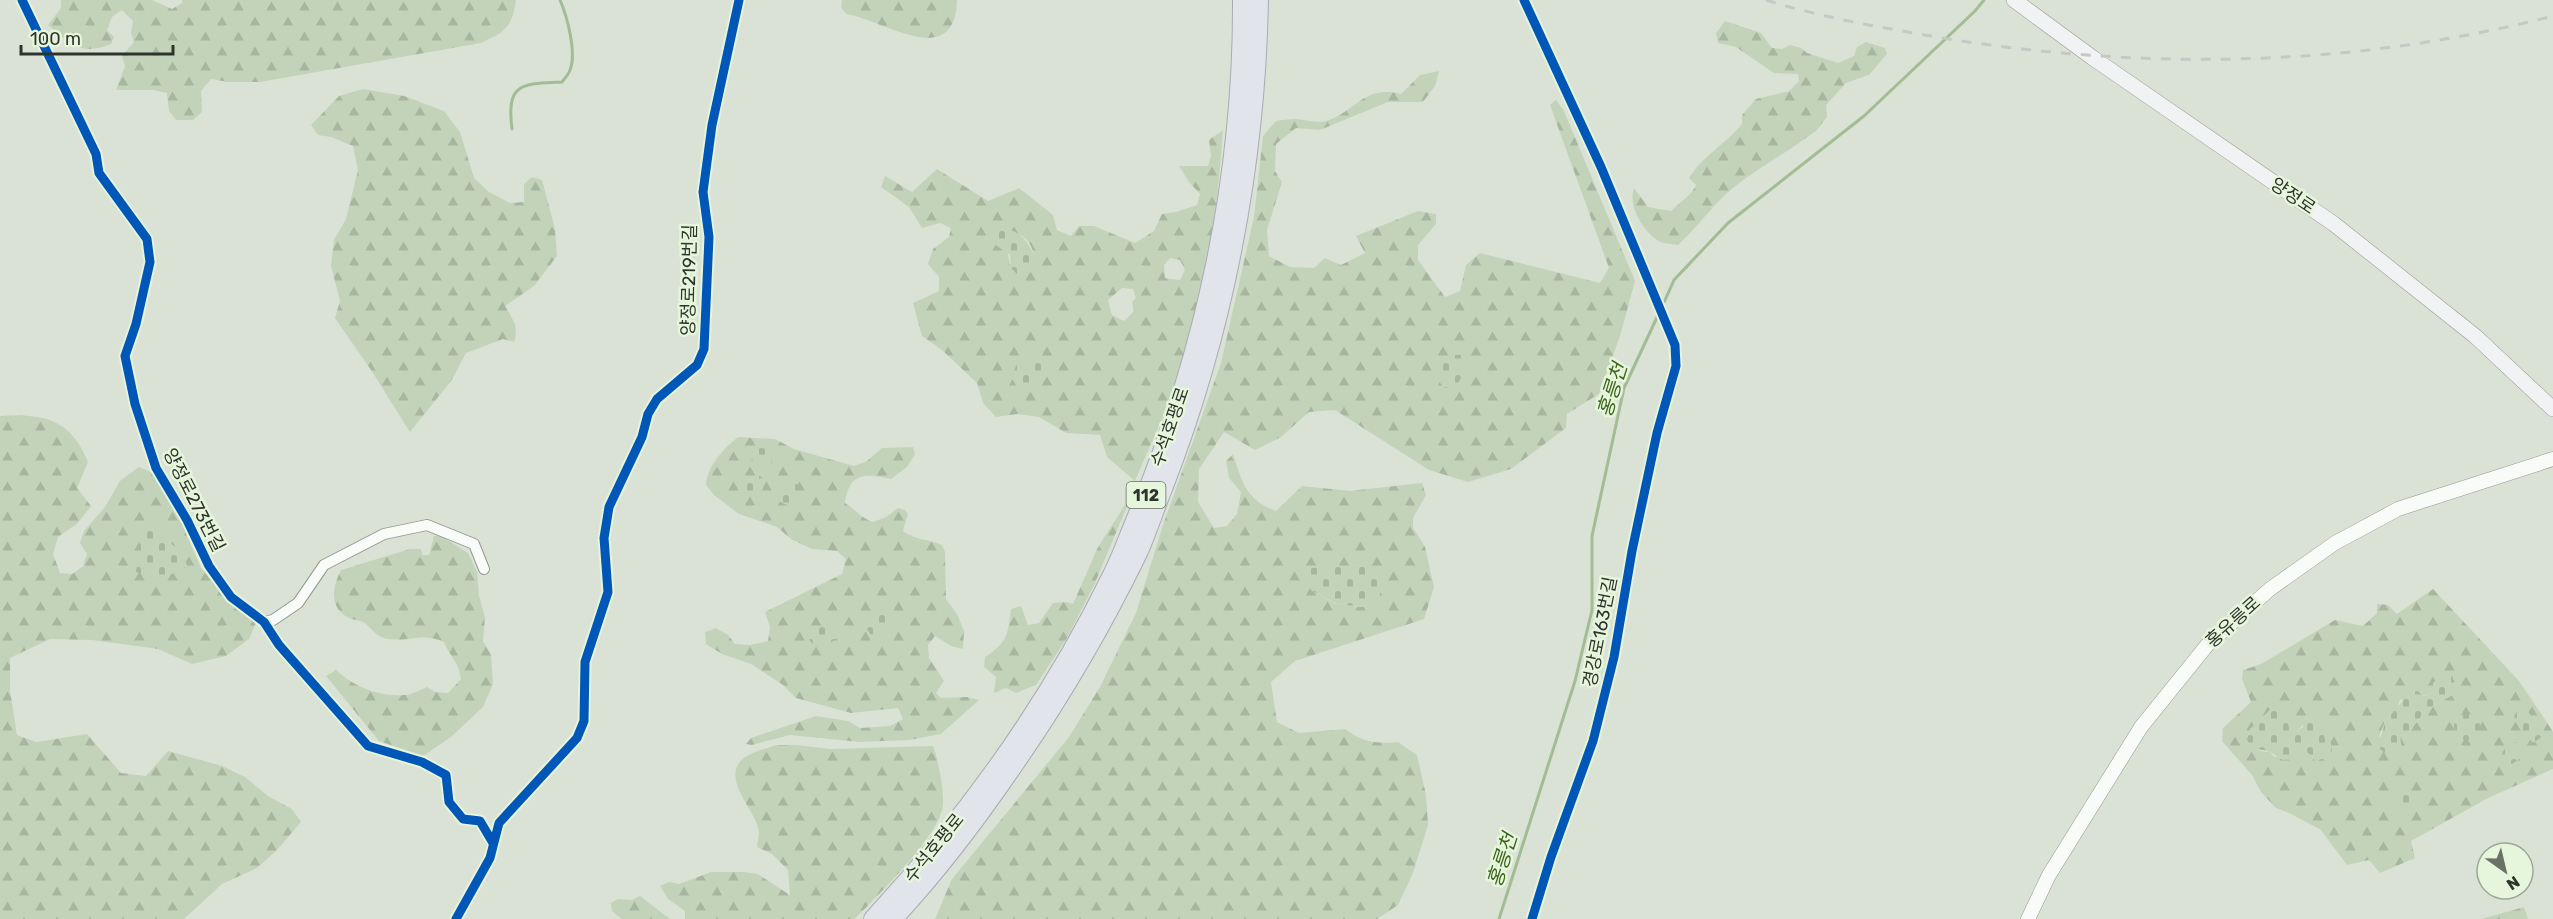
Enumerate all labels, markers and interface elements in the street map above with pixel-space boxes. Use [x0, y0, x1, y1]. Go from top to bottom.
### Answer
scale bar [21, 18, 172, 56]
text: 100 m [30, 28, 81, 50]
street label: 양정로 [2266, 173, 2320, 219]
street label: 양정로219번길 [677, 224, 701, 336]
water label: 홍릉천 [1592, 358, 1633, 420]
street label: 수석호평로 [1146, 384, 1194, 470]
street label: 양정로273번길 [158, 444, 230, 556]
road number: 112 [1126, 482, 1166, 508]
street label: 경강로163번길 [1578, 575, 1622, 689]
street label: 홍유릉로 [2201, 592, 2265, 652]
street label: 수석호평로 [899, 809, 969, 887]
water label: 홍릉천 [1482, 828, 1523, 890]
north arrow [2475, 841, 2535, 901]
text: N [2503, 872, 2523, 894]

